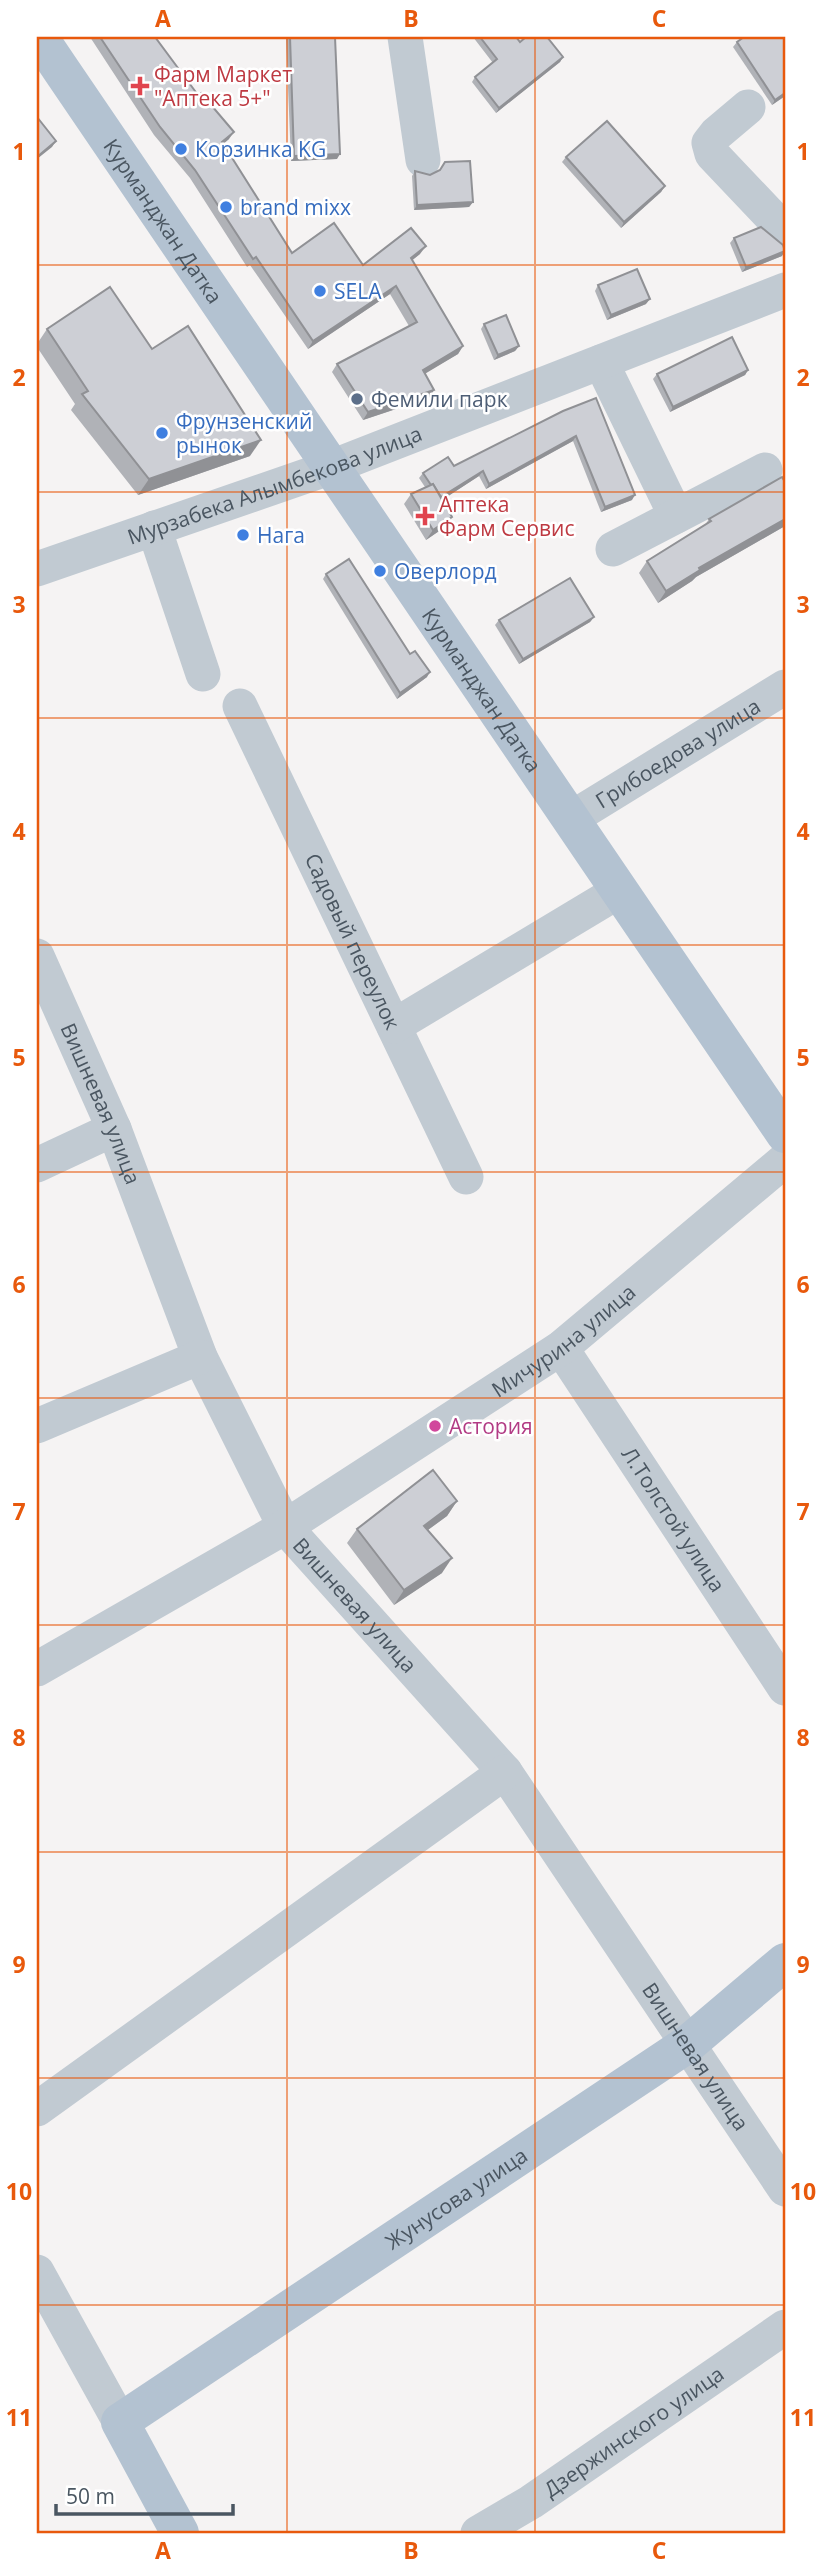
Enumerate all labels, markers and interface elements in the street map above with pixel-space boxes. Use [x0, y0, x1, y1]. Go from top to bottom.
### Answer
text: A [155, 2, 171, 34]
text: B [403, 2, 419, 34]
text: C [652, 2, 666, 34]
place label: Фарм Маркет "Аптека 5+" [154, 60, 292, 112]
marker: Фарм Маркет "Аптека 5+" [132, 78, 148, 94]
street label: Курманджан Датка [98, 133, 229, 309]
text: 1 [12, 135, 26, 167]
place label: Корзинка KG [195, 135, 326, 163]
text: 1 [796, 135, 810, 167]
marker: Корзинка KG [173, 141, 189, 157]
place label: brand mixx [240, 193, 351, 221]
marker: brand mixx [218, 199, 234, 215]
place label: SELA [334, 277, 382, 305]
marker: SELA [312, 283, 328, 299]
text: 2 [12, 361, 26, 393]
text: 2 [796, 361, 810, 393]
place label: Фемили парк [371, 385, 508, 413]
marker: Фемили парк [349, 391, 365, 407]
place label: Фрунзенский рынок [176, 407, 312, 459]
street label: Мурзабека Алымбекова улица [124, 419, 426, 551]
marker: Фрунзенский рынок [154, 425, 170, 441]
place label: Аптека Фарм Сервис [439, 490, 574, 542]
marker: Аптека Фарм Сервис [417, 508, 433, 524]
place label: Нага [257, 521, 305, 549]
marker: Нага [235, 527, 251, 543]
place label: Оверлорд [394, 557, 497, 585]
marker: Оверлорд [372, 563, 388, 579]
text: 3 [12, 588, 26, 620]
text: 3 [796, 588, 810, 620]
street label: Курманджан Датка [416, 602, 548, 778]
street label: Грибоедова улица [590, 692, 765, 814]
text: 4 [12, 815, 26, 847]
text: 4 [796, 815, 810, 847]
street label: Садовый переулок [299, 849, 407, 1034]
street label: Вишневая улица [55, 1019, 147, 1188]
text: 5 [12, 1041, 26, 1073]
text: 5 [796, 1041, 810, 1073]
text: 6 [12, 1268, 26, 1300]
text: 6 [796, 1268, 810, 1300]
street label: Мичурина улица [486, 1278, 641, 1403]
place label: Астория [449, 1412, 533, 1440]
marker: Астория [427, 1418, 443, 1434]
street label: Л.Толстой улица [616, 1441, 732, 1597]
text: 7 [12, 1495, 26, 1527]
text: 7 [796, 1495, 810, 1527]
street label: Вишневая улица [287, 1532, 423, 1679]
text: 8 [12, 1721, 26, 1753]
text: 8 [796, 1721, 810, 1753]
text: 9 [12, 1948, 26, 1980]
text: 9 [796, 1948, 810, 1980]
street label: Вишневая улица [636, 1977, 756, 2136]
street label: Жунусова улица [380, 2141, 532, 2256]
text: 10 [6, 2175, 32, 2207]
text: 10 [790, 2175, 816, 2207]
street label: Дзержинского улица [538, 2359, 729, 2503]
text: 11 [6, 2401, 32, 2433]
text: 11 [790, 2401, 816, 2433]
scale bar [56, 2472, 233, 2516]
text: 50 m [66, 2482, 115, 2510]
text: A [155, 2534, 171, 2566]
text: B [403, 2534, 419, 2566]
text: C [652, 2534, 666, 2566]

